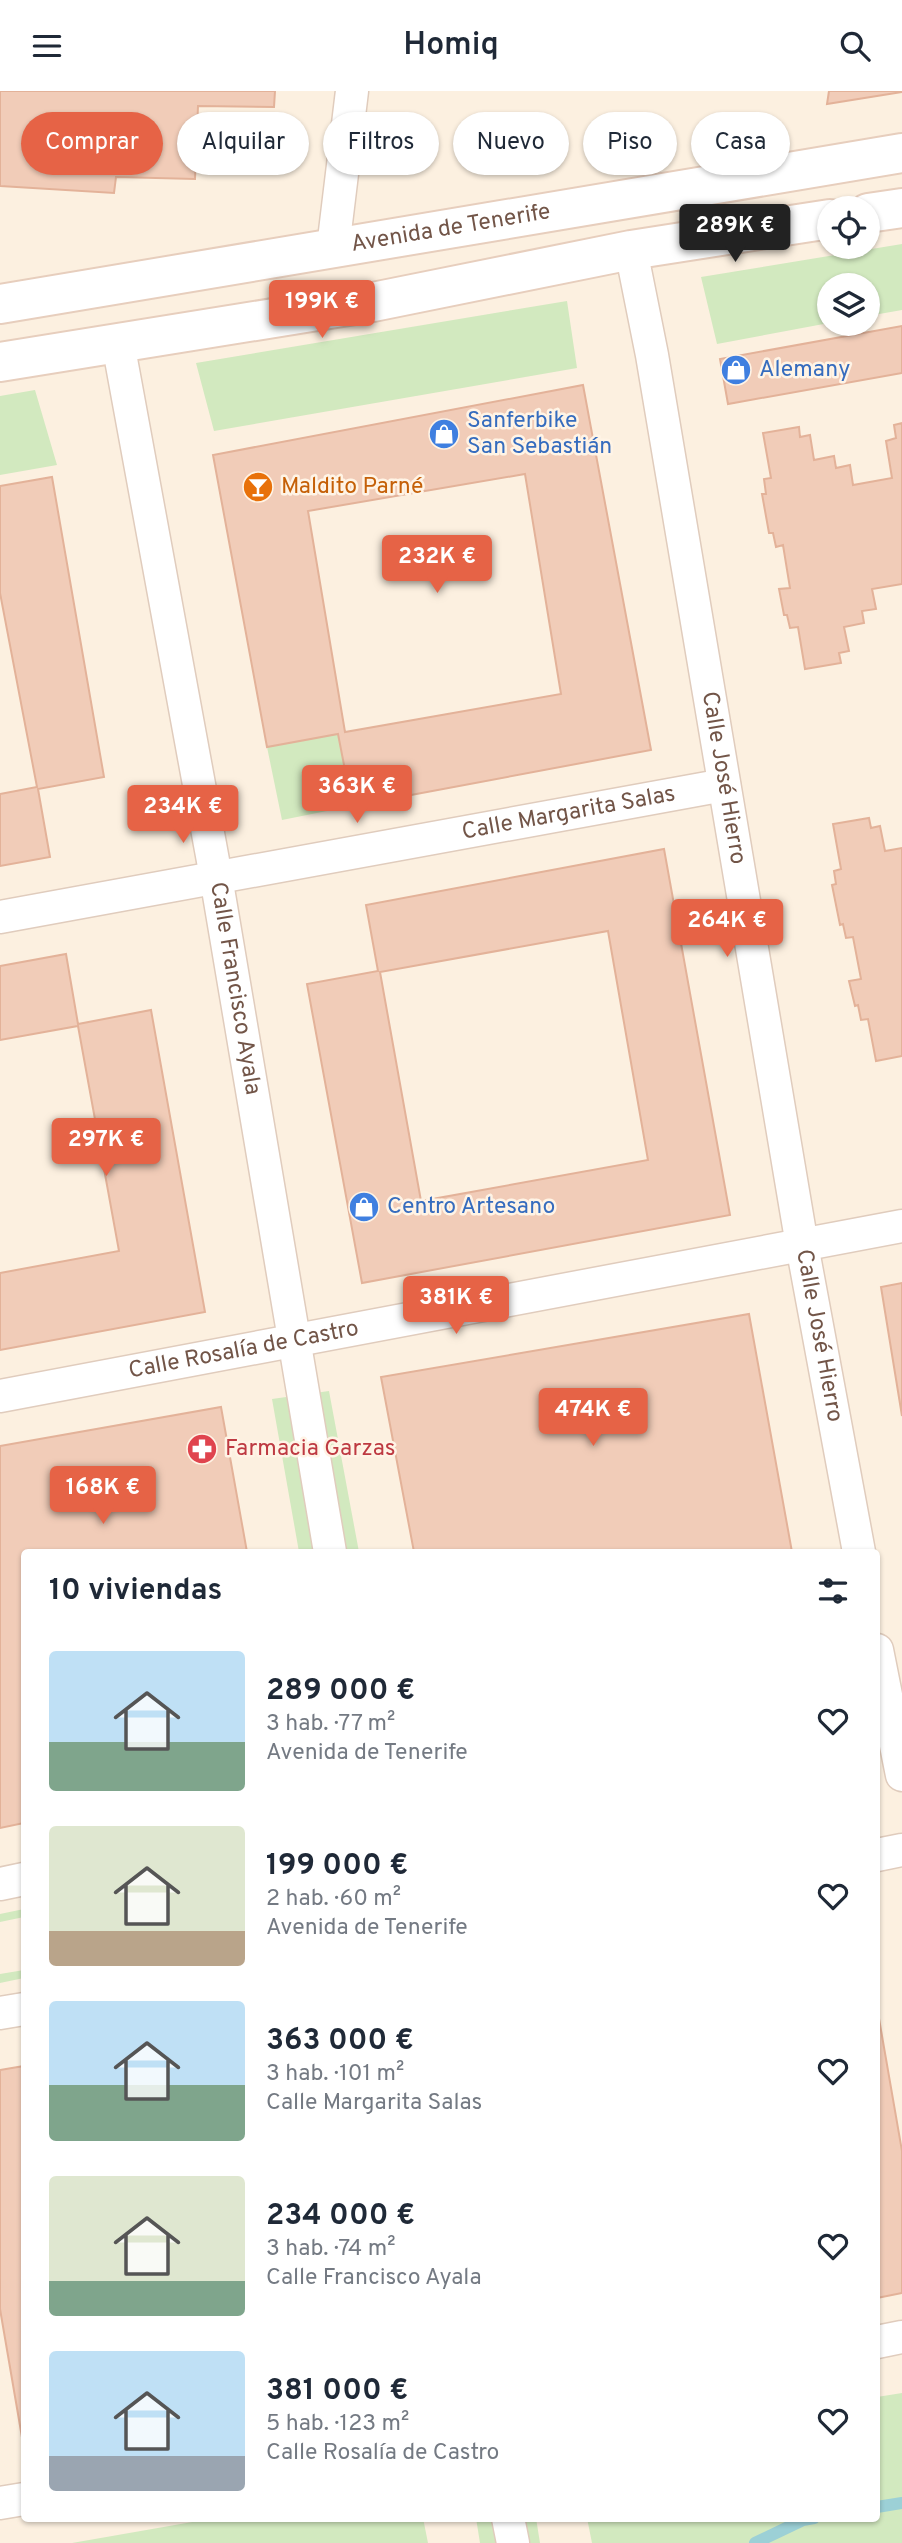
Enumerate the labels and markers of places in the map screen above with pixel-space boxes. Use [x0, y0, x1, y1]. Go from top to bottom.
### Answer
pin: 289K € [678, 205, 792, 264]
pin: 199K € [265, 281, 379, 340]
shop icon: Alemany [719, 353, 753, 387]
place label: Alemany [759, 356, 850, 385]
place label: Sanferbike San Sebastián [467, 407, 612, 462]
shop icon: Sanferbike San Sebastián [427, 417, 461, 451]
bar icon: Maldito Parné [241, 470, 275, 504]
place label: Maldito Parné [281, 473, 423, 502]
pin: 232K € [380, 535, 494, 595]
pin: 363K € [300, 765, 414, 825]
pin: 234K € [126, 785, 240, 845]
pin: 264K € [670, 899, 784, 959]
pin: 297K € [49, 1119, 163, 1178]
shop icon: Centro Artesano [347, 1190, 381, 1224]
place label: Centro Artesano [387, 1193, 555, 1222]
pin: 381K € [399, 1277, 513, 1336]
pin: 474K € [536, 1389, 650, 1448]
pharmacy icon: Farmacia Garzas [185, 1432, 219, 1466]
place label: Farmacia Garzas [225, 1435, 396, 1464]
pin: 168K € [46, 1467, 160, 1526]

